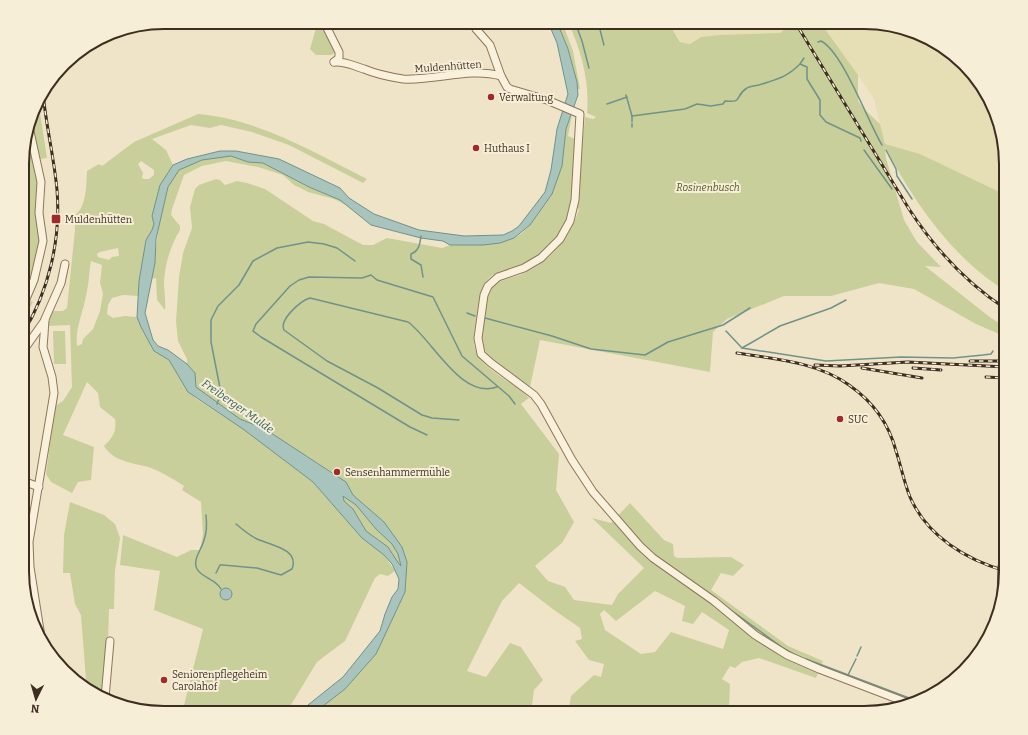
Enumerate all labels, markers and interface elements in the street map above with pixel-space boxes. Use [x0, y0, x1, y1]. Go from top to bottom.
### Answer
street label: Muldenhütten [414, 59, 483, 75]
marker: Verwaltung [486, 92, 496, 102]
place label: Verwaltung [499, 92, 553, 104]
marker: Huthaus I [471, 143, 481, 153]
place label: Huthaus I [484, 143, 530, 155]
park label: Rosinenbusch [676, 182, 740, 194]
marker: Muldenhütten [50, 213, 62, 225]
place label: Muldenhütten [65, 214, 133, 226]
water label: Freiberger Mulde [199, 377, 277, 436]
marker: SUC [835, 414, 845, 424]
place label: SUC [848, 414, 868, 426]
marker: Sensenhammermühle [332, 467, 342, 477]
place label: Sensenhammermühle [345, 467, 450, 479]
place label: Seniorenpflegeheim Carolahof [172, 669, 268, 693]
marker: Seniorenpflegeheim Carolahof [159, 675, 169, 685]
north arrow [16, 679, 56, 719]
text: N [30, 702, 40, 715]

